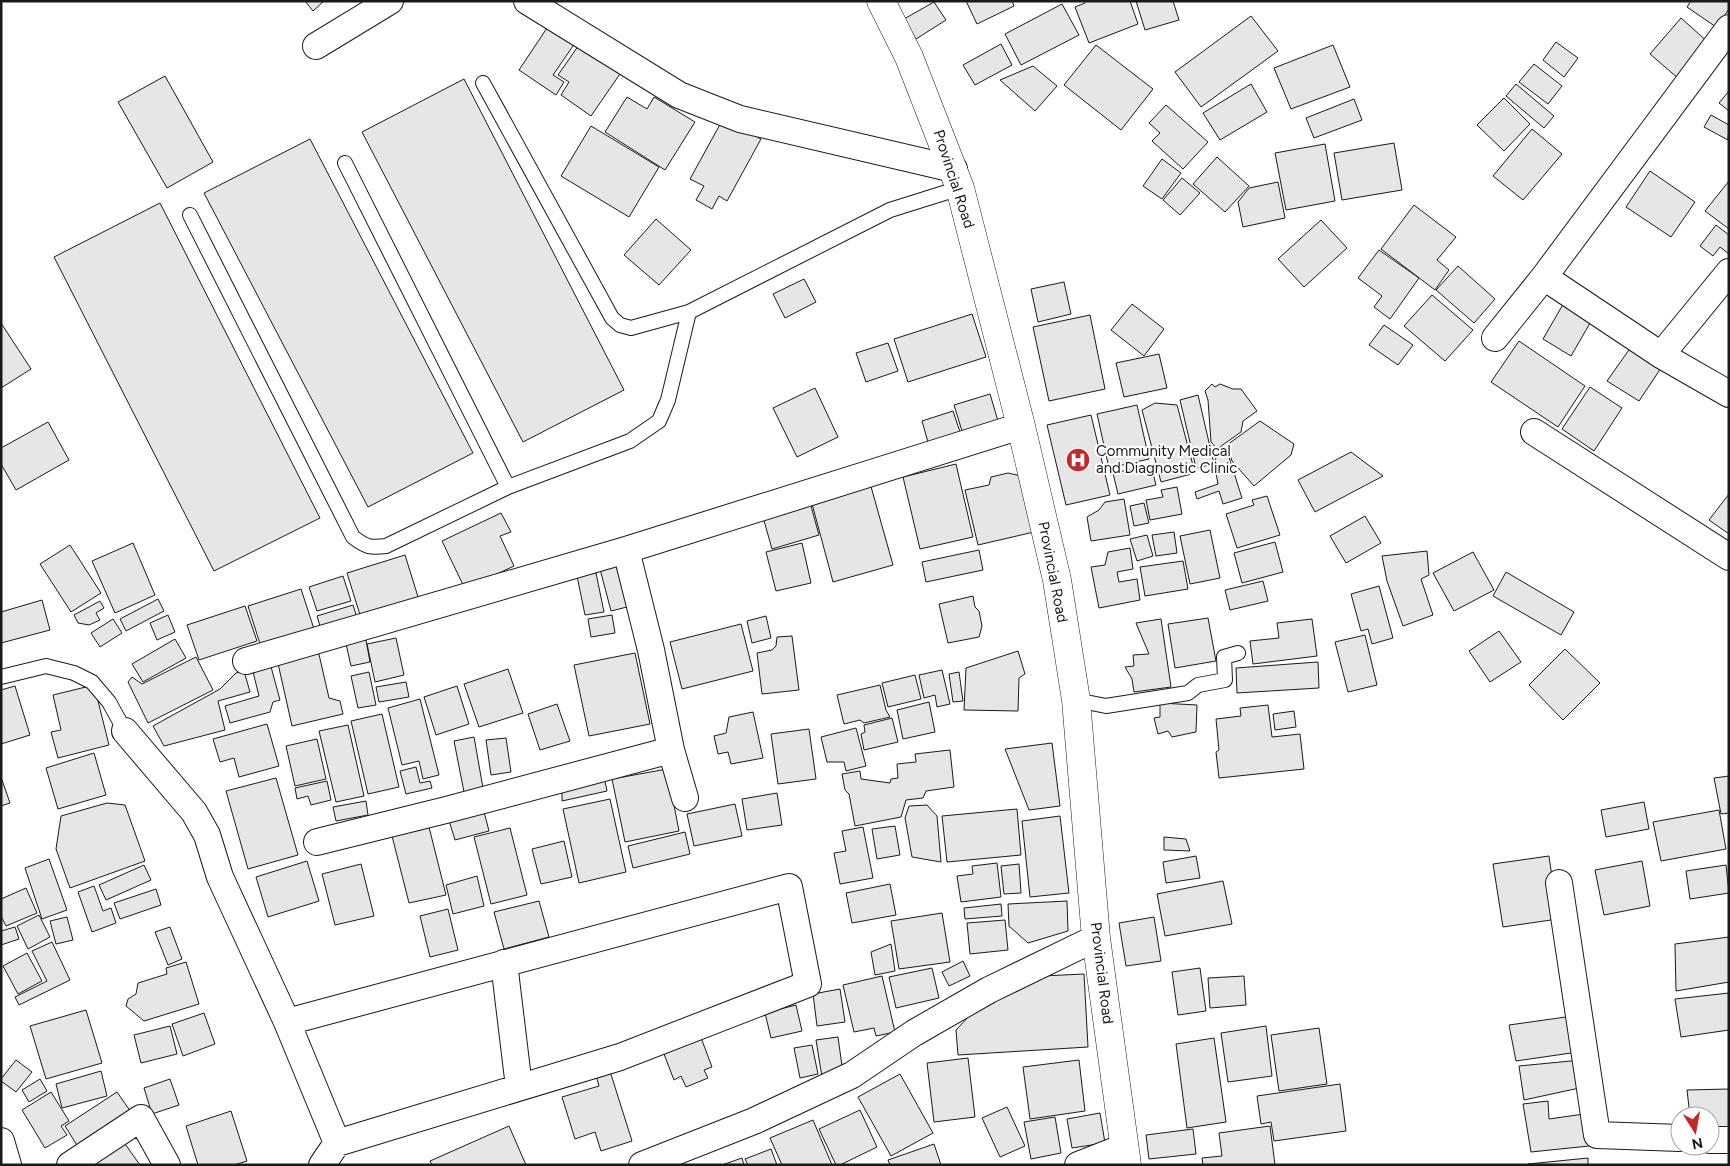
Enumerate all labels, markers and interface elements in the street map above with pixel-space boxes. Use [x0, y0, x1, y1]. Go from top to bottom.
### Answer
street label: Provincial Road [930, 127, 978, 231]
place label: Community Medical and Diagnostic Clinic [1096, 442, 1237, 477]
hospital icon: Community Medical and Diagnostic Clinic [1065, 447, 1091, 473]
street label: Provincial Road [1034, 520, 1072, 624]
street label: Provincial Road [1087, 921, 1117, 1025]
north arrow [1670, 1106, 1720, 1156]
text: N [1690, 1134, 1704, 1153]

